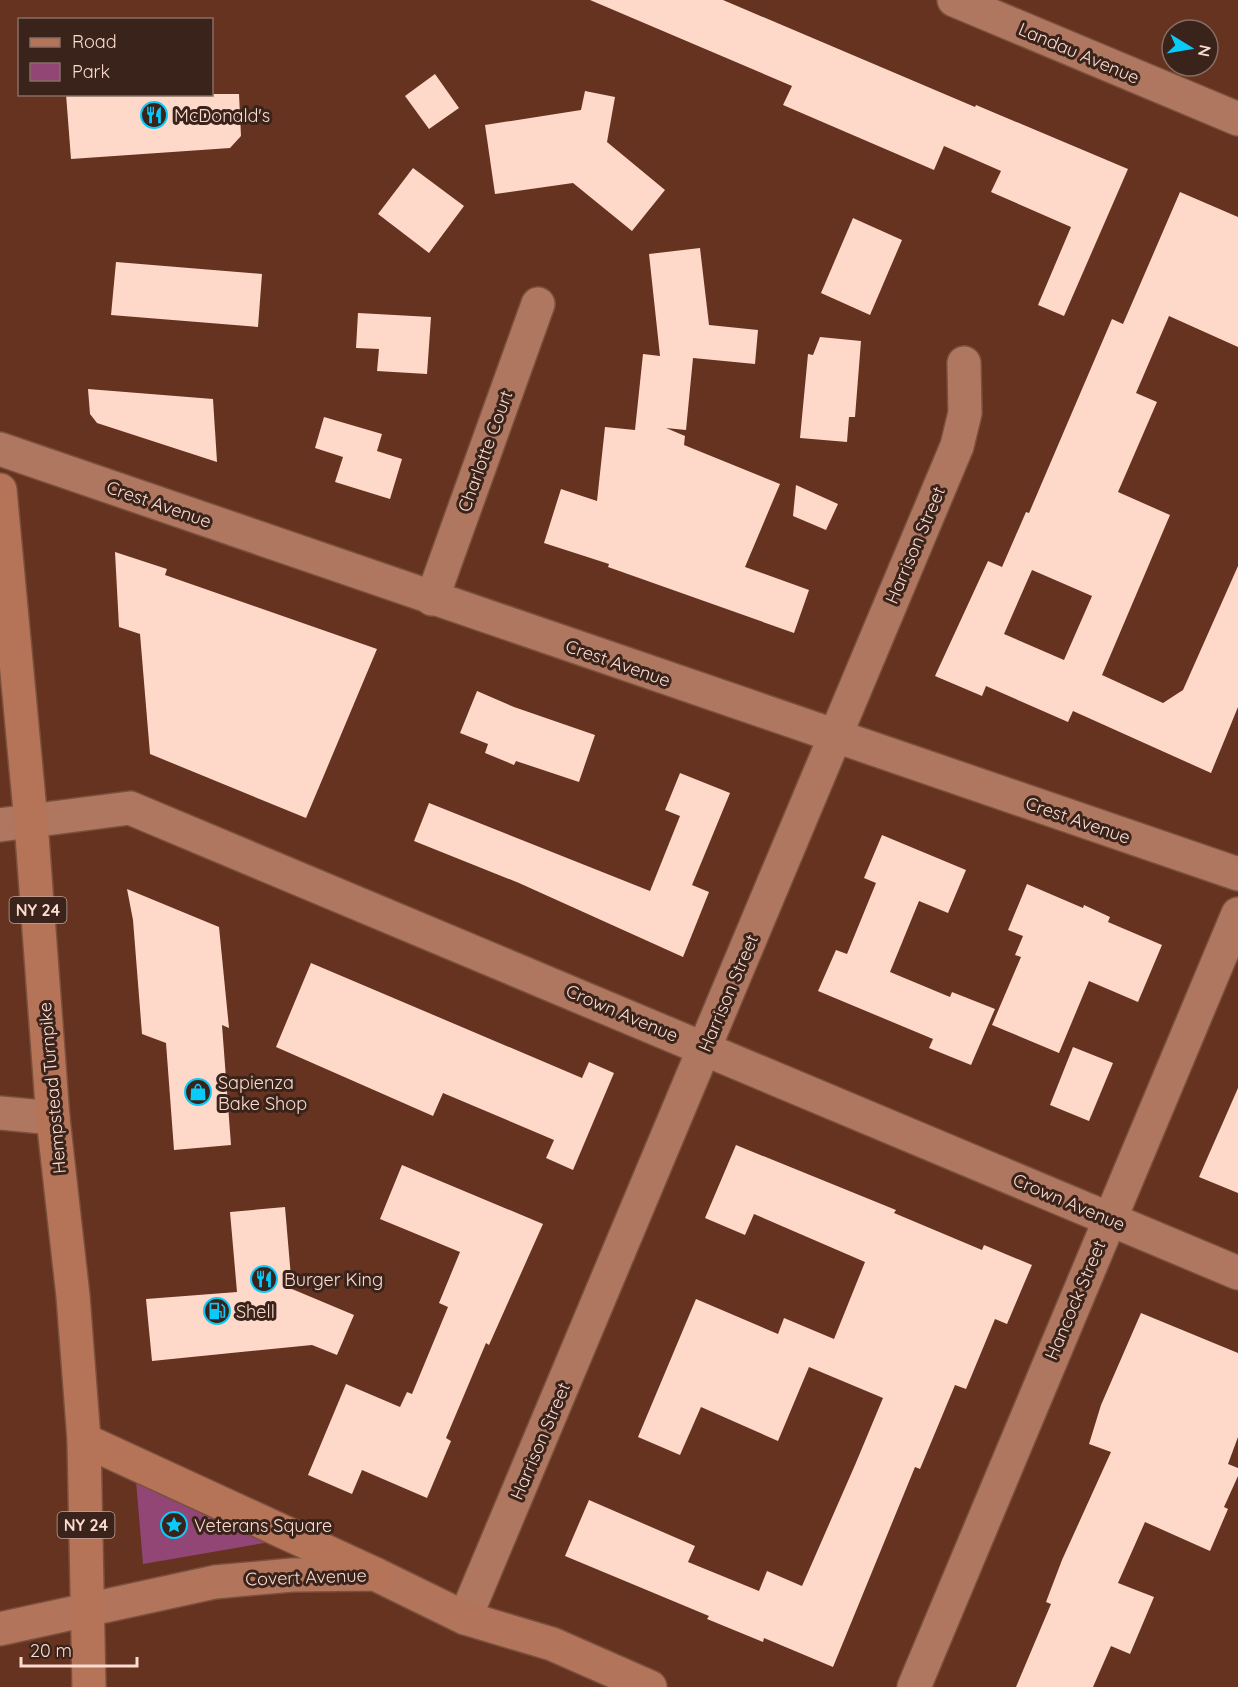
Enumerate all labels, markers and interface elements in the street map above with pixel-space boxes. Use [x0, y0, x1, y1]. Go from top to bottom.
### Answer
street label: Landau Avenue [1015, 17, 1143, 89]
legend [18, 18, 213, 96]
north arrow [1160, 18, 1220, 78]
text: Road [72, 30, 117, 53]
text: N [1194, 43, 1216, 59]
text: Park [72, 60, 110, 83]
restaurant icon: McDonald's [139, 100, 169, 130]
place label: McDonald's [174, 104, 270, 127]
street label: Charlotte Court [452, 387, 518, 515]
street label: Crest Avenue [103, 475, 215, 533]
street label: Harrison Street [880, 483, 950, 607]
street label: Crest Avenue [562, 634, 674, 692]
street label: Crest Avenue [1022, 791, 1134, 849]
road number: NY 24 [9, 897, 66, 923]
street label: Harrison Street [693, 931, 763, 1055]
street label: Crown Avenue [562, 979, 682, 1047]
street label: Hempstead Turnpike [33, 1001, 71, 1175]
place label: Sapienza Bake Shop [218, 1071, 307, 1115]
shop icon: Sapienza Bake Shop [183, 1077, 213, 1107]
street label: Crown Avenue [1009, 1168, 1129, 1236]
street label: Hancock Street [1039, 1237, 1111, 1363]
restaurant icon: Burger King [249, 1264, 279, 1294]
place label: Burger King [284, 1268, 383, 1291]
fuel station icon: Shell [202, 1296, 232, 1326]
place label: Shell [236, 1300, 275, 1323]
street label: Harrison Street [505, 1379, 575, 1503]
place icon: Veterans Square [159, 1510, 189, 1540]
road number: NY 24 [58, 1512, 115, 1538]
place label: Veterans Square [194, 1514, 332, 1537]
street label: Covert Avenue [245, 1563, 367, 1591]
scale bar [21, 1630, 136, 1668]
text: 20 m [30, 1639, 72, 1662]

